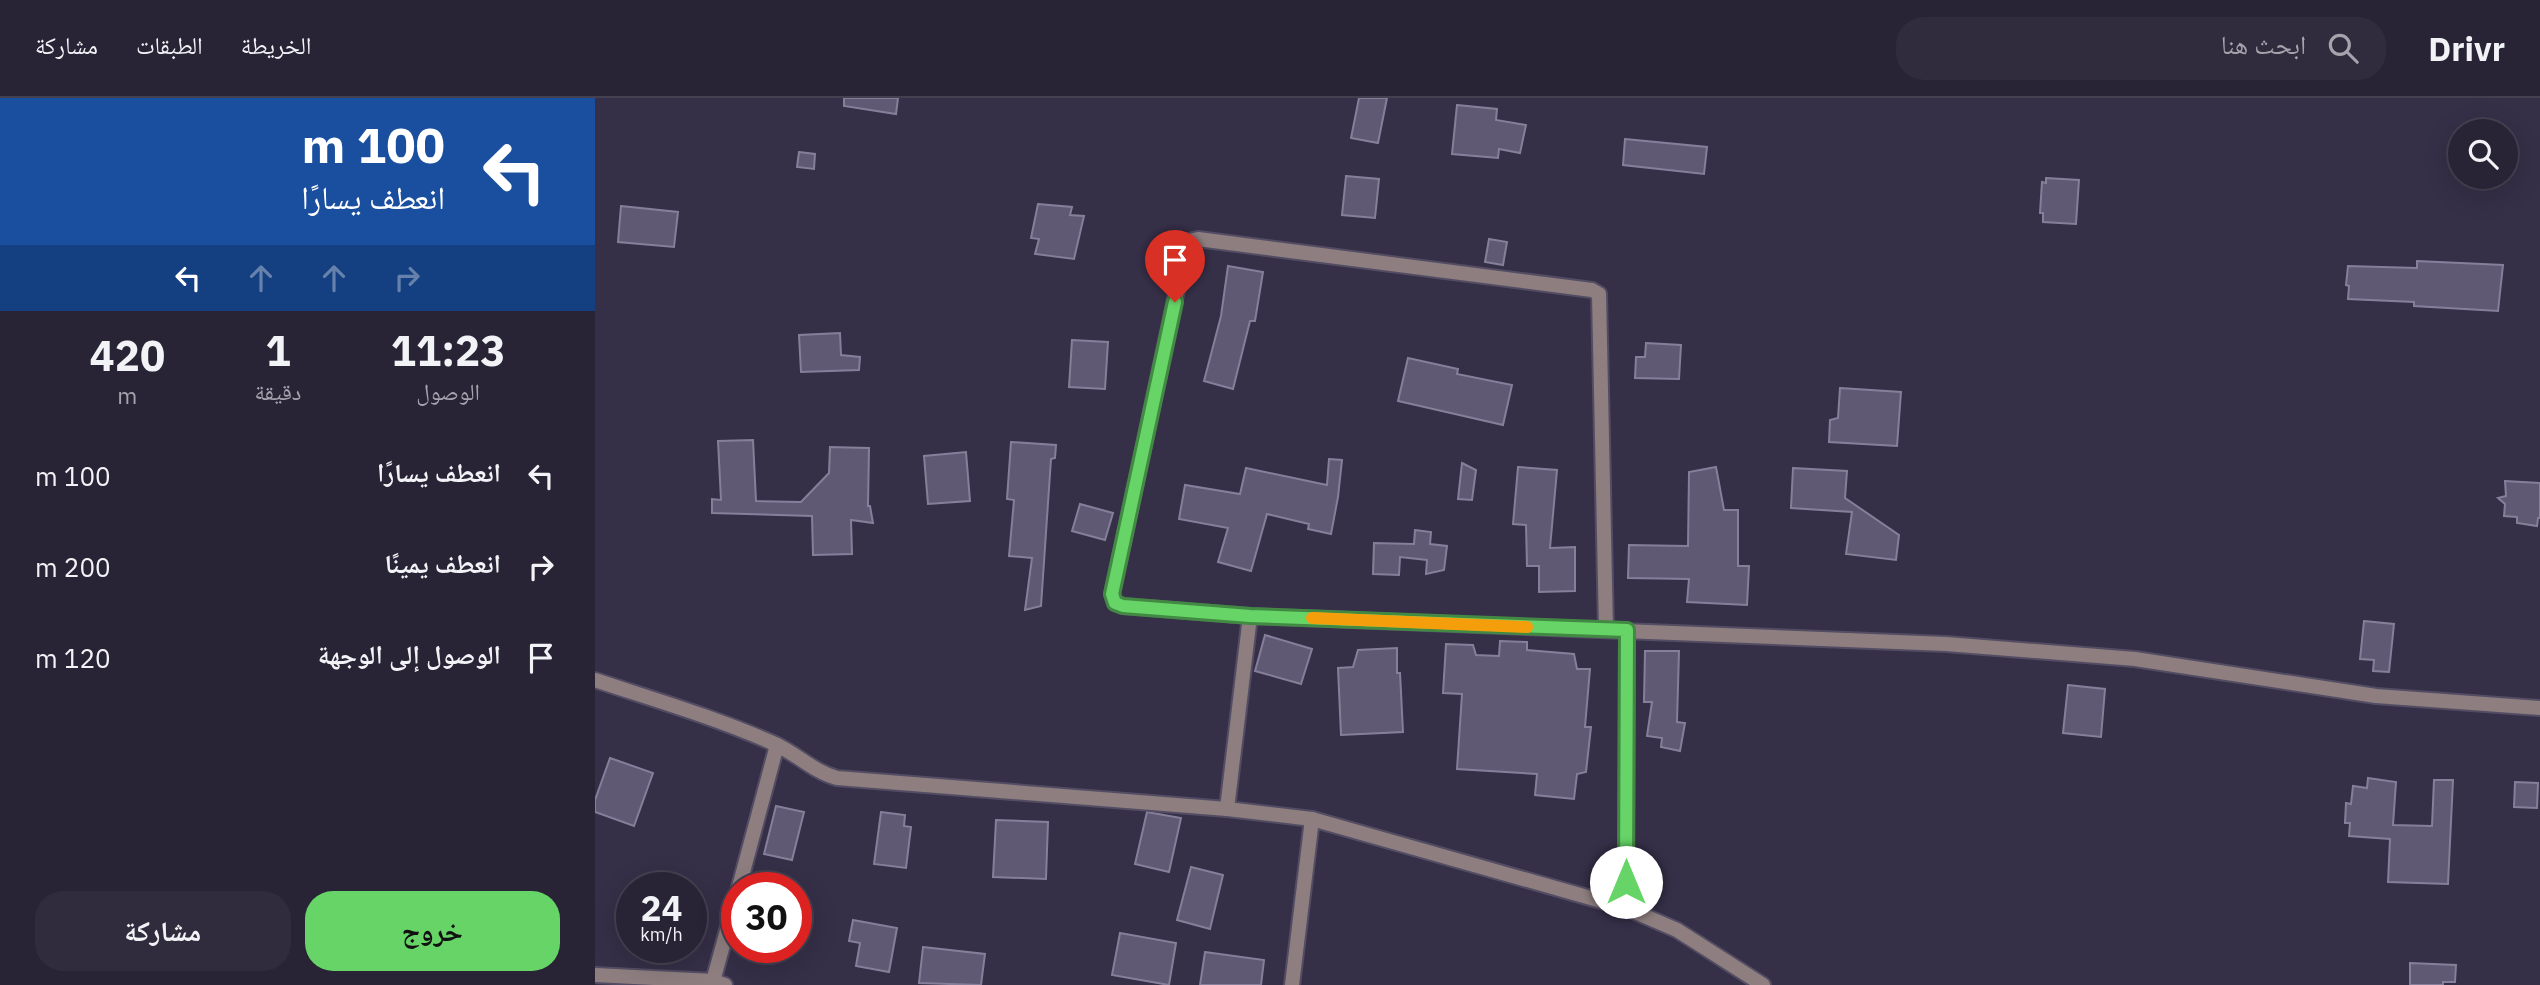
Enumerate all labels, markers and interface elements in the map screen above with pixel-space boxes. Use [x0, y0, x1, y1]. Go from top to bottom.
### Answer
search box [1896, 17, 2386, 80]
text: ابحث هنا [2221, 27, 2306, 61]
text: Drivr [2428, 27, 2505, 70]
text: مشاركة [35, 29, 98, 61]
text: الطبقات [136, 29, 203, 61]
text: الخريطة [241, 29, 311, 61]
icon: search [2324, 29, 2362, 67]
text: 100 m [301, 113, 445, 176]
map controls [2448, 119, 2518, 189]
button: search [2448, 119, 2518, 189]
icon: left [469, 126, 560, 217]
text: انعطف يسارًا [301, 176, 445, 218]
pin [1145, 230, 1205, 302]
icon: arrive [1156, 241, 1194, 279]
icon: left [169, 259, 207, 297]
icon: ahead [242, 259, 280, 297]
icon: ahead [315, 259, 353, 297]
icon: right [388, 259, 426, 297]
text: 1 [265, 323, 291, 378]
text: 11:23 [391, 323, 506, 378]
text: 420 [90, 328, 165, 383]
text: دقيقة [255, 376, 301, 406]
text: الوصول [416, 376, 480, 406]
text: m [117, 380, 137, 410]
text: انعطف يسارًا [377, 455, 501, 489]
icon: left [522, 457, 560, 495]
text: 100 m [35, 459, 111, 493]
text: انعطف يمينًا [385, 546, 501, 580]
icon: right [522, 548, 560, 586]
text: 200 m [35, 550, 111, 584]
text: الوصول إلى الوجهة [318, 637, 501, 671]
icon: arrive [522, 639, 560, 677]
text: 120 m [35, 641, 111, 675]
position arrow [1589, 845, 1663, 919]
speed limit sign: 30 [721, 872, 812, 963]
text: 24 [640, 885, 683, 931]
button: مشاركة [35, 891, 291, 971]
button: خروج [305, 891, 560, 971]
text: km/h [640, 923, 683, 946]

